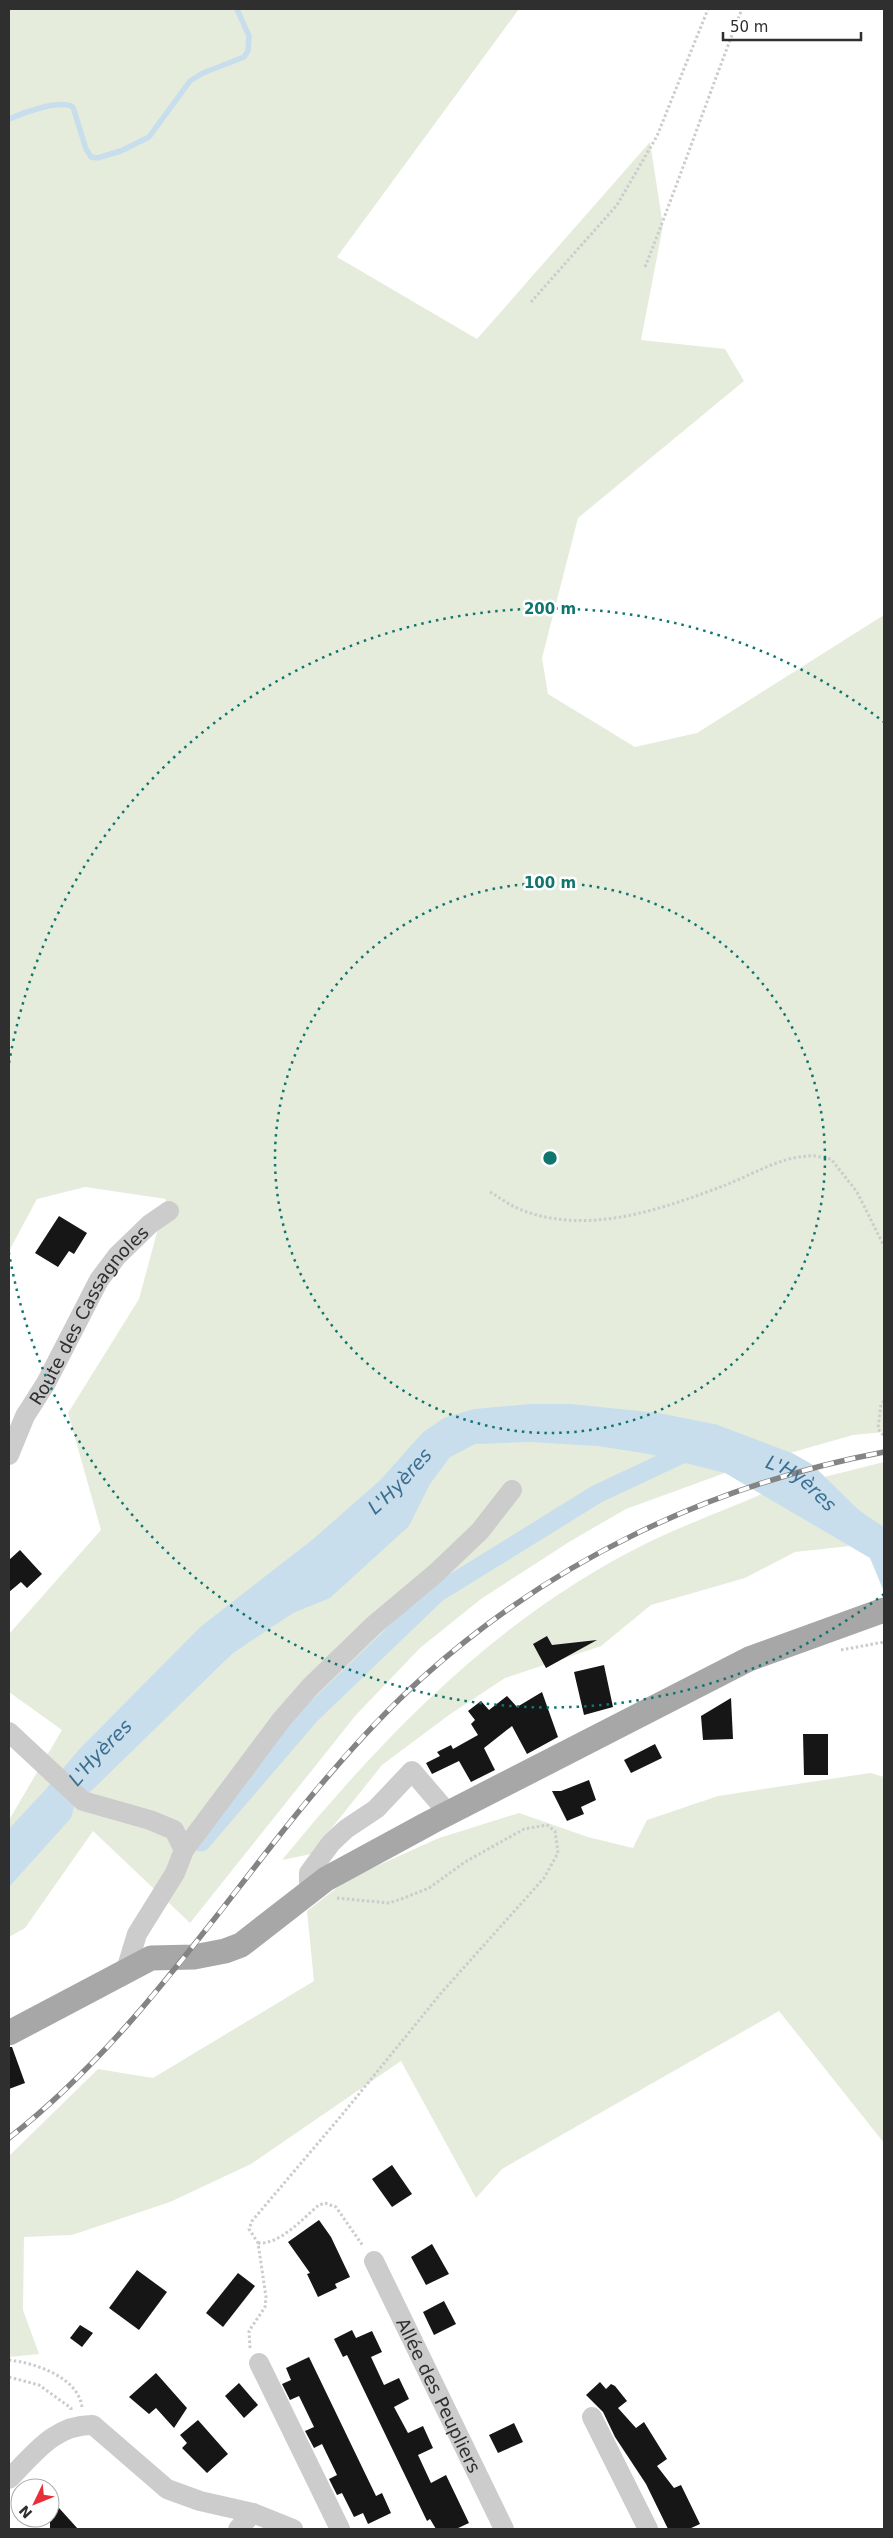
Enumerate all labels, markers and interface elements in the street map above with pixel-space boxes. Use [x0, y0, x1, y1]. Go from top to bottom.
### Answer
scale bar [723, 10, 860, 42]
text: 50 m [730, 18, 768, 36]
text: 200 m [524, 600, 576, 618]
text: 100 m [524, 874, 576, 892]
centre of rings [541, 1149, 559, 1167]
street label: Route des Cassagnoles [25, 1221, 152, 1408]
water label: L'Hyères [363, 1444, 436, 1518]
water label: L'Hyères [763, 1450, 841, 1516]
water label: L'Hyères [64, 1715, 136, 1790]
street label: Allée des Peupliers [392, 2314, 486, 2476]
north arrow [10, 2478, 60, 2528]
text: N [16, 2502, 35, 2522]

